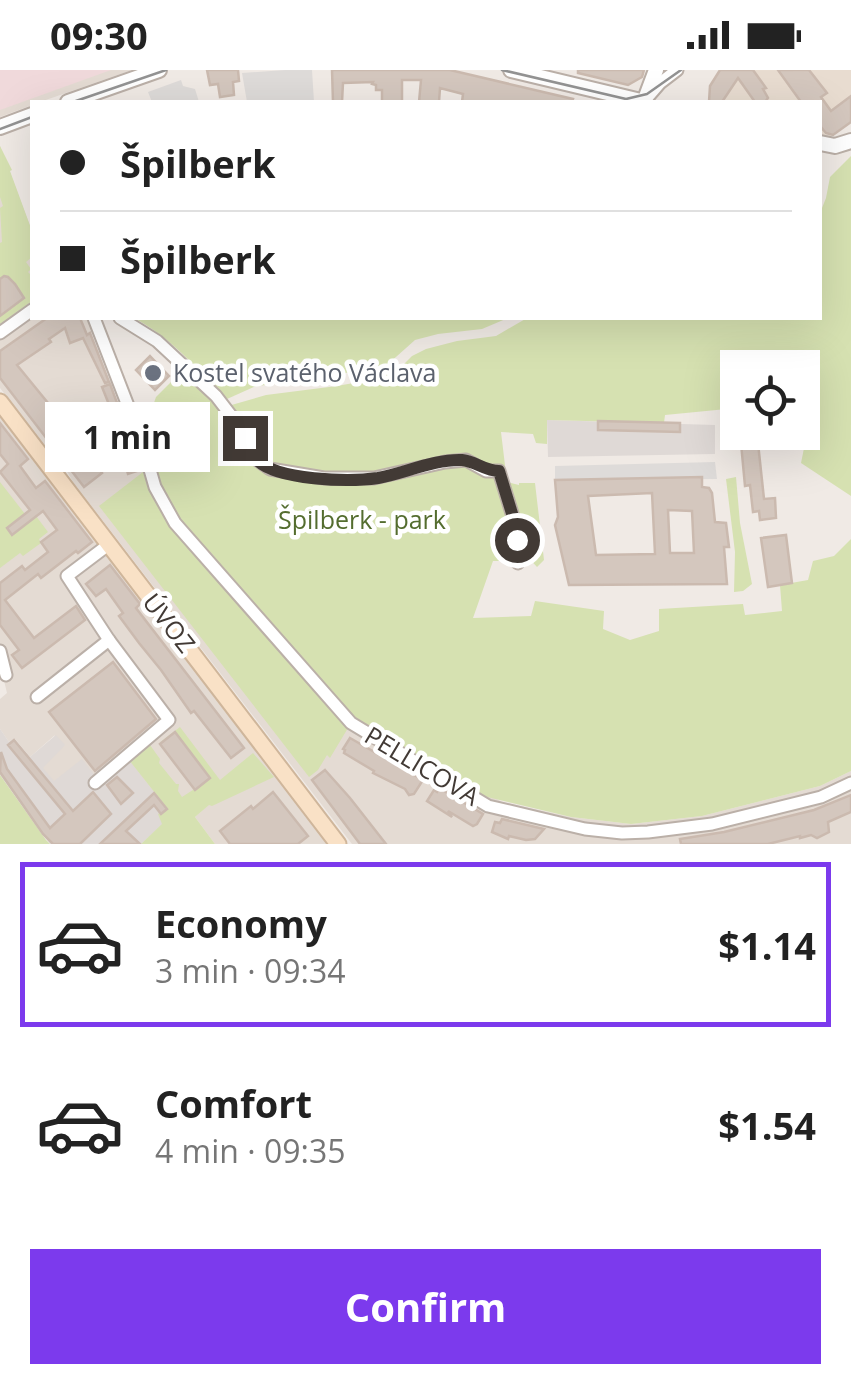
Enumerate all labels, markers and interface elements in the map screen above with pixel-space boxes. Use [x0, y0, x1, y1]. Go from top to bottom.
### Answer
text: 09:30 [50, 9, 148, 61]
text: Špilberk [120, 137, 276, 189]
text: Špilberk [120, 233, 276, 285]
map controls [720, 350, 820, 450]
button: locate [720, 350, 820, 450]
place label: Kostel svatého Václava [173, 355, 436, 389]
marker: Kostel svatého Václava [142, 362, 164, 384]
callout: 1 min [45, 403, 210, 473]
text: 1 min [83, 415, 172, 458]
route end [223, 416, 268, 461]
park label: Špilberk - park [278, 502, 446, 536]
route start [495, 518, 540, 563]
street label: ÚVOZ [136, 586, 204, 659]
street label: PELLICOVA [359, 718, 486, 813]
text: Economy [155, 897, 327, 949]
icon: car [35, 900, 125, 990]
text: $1.14 [718, 919, 816, 971]
text: 3 min · 09:34 [155, 949, 346, 992]
text: Comfort [155, 1077, 312, 1129]
icon: car [35, 1080, 125, 1170]
text: $1.54 [718, 1099, 816, 1151]
text: 4 min · 09:35 [155, 1129, 346, 1172]
button: Confirm [30, 1249, 821, 1364]

